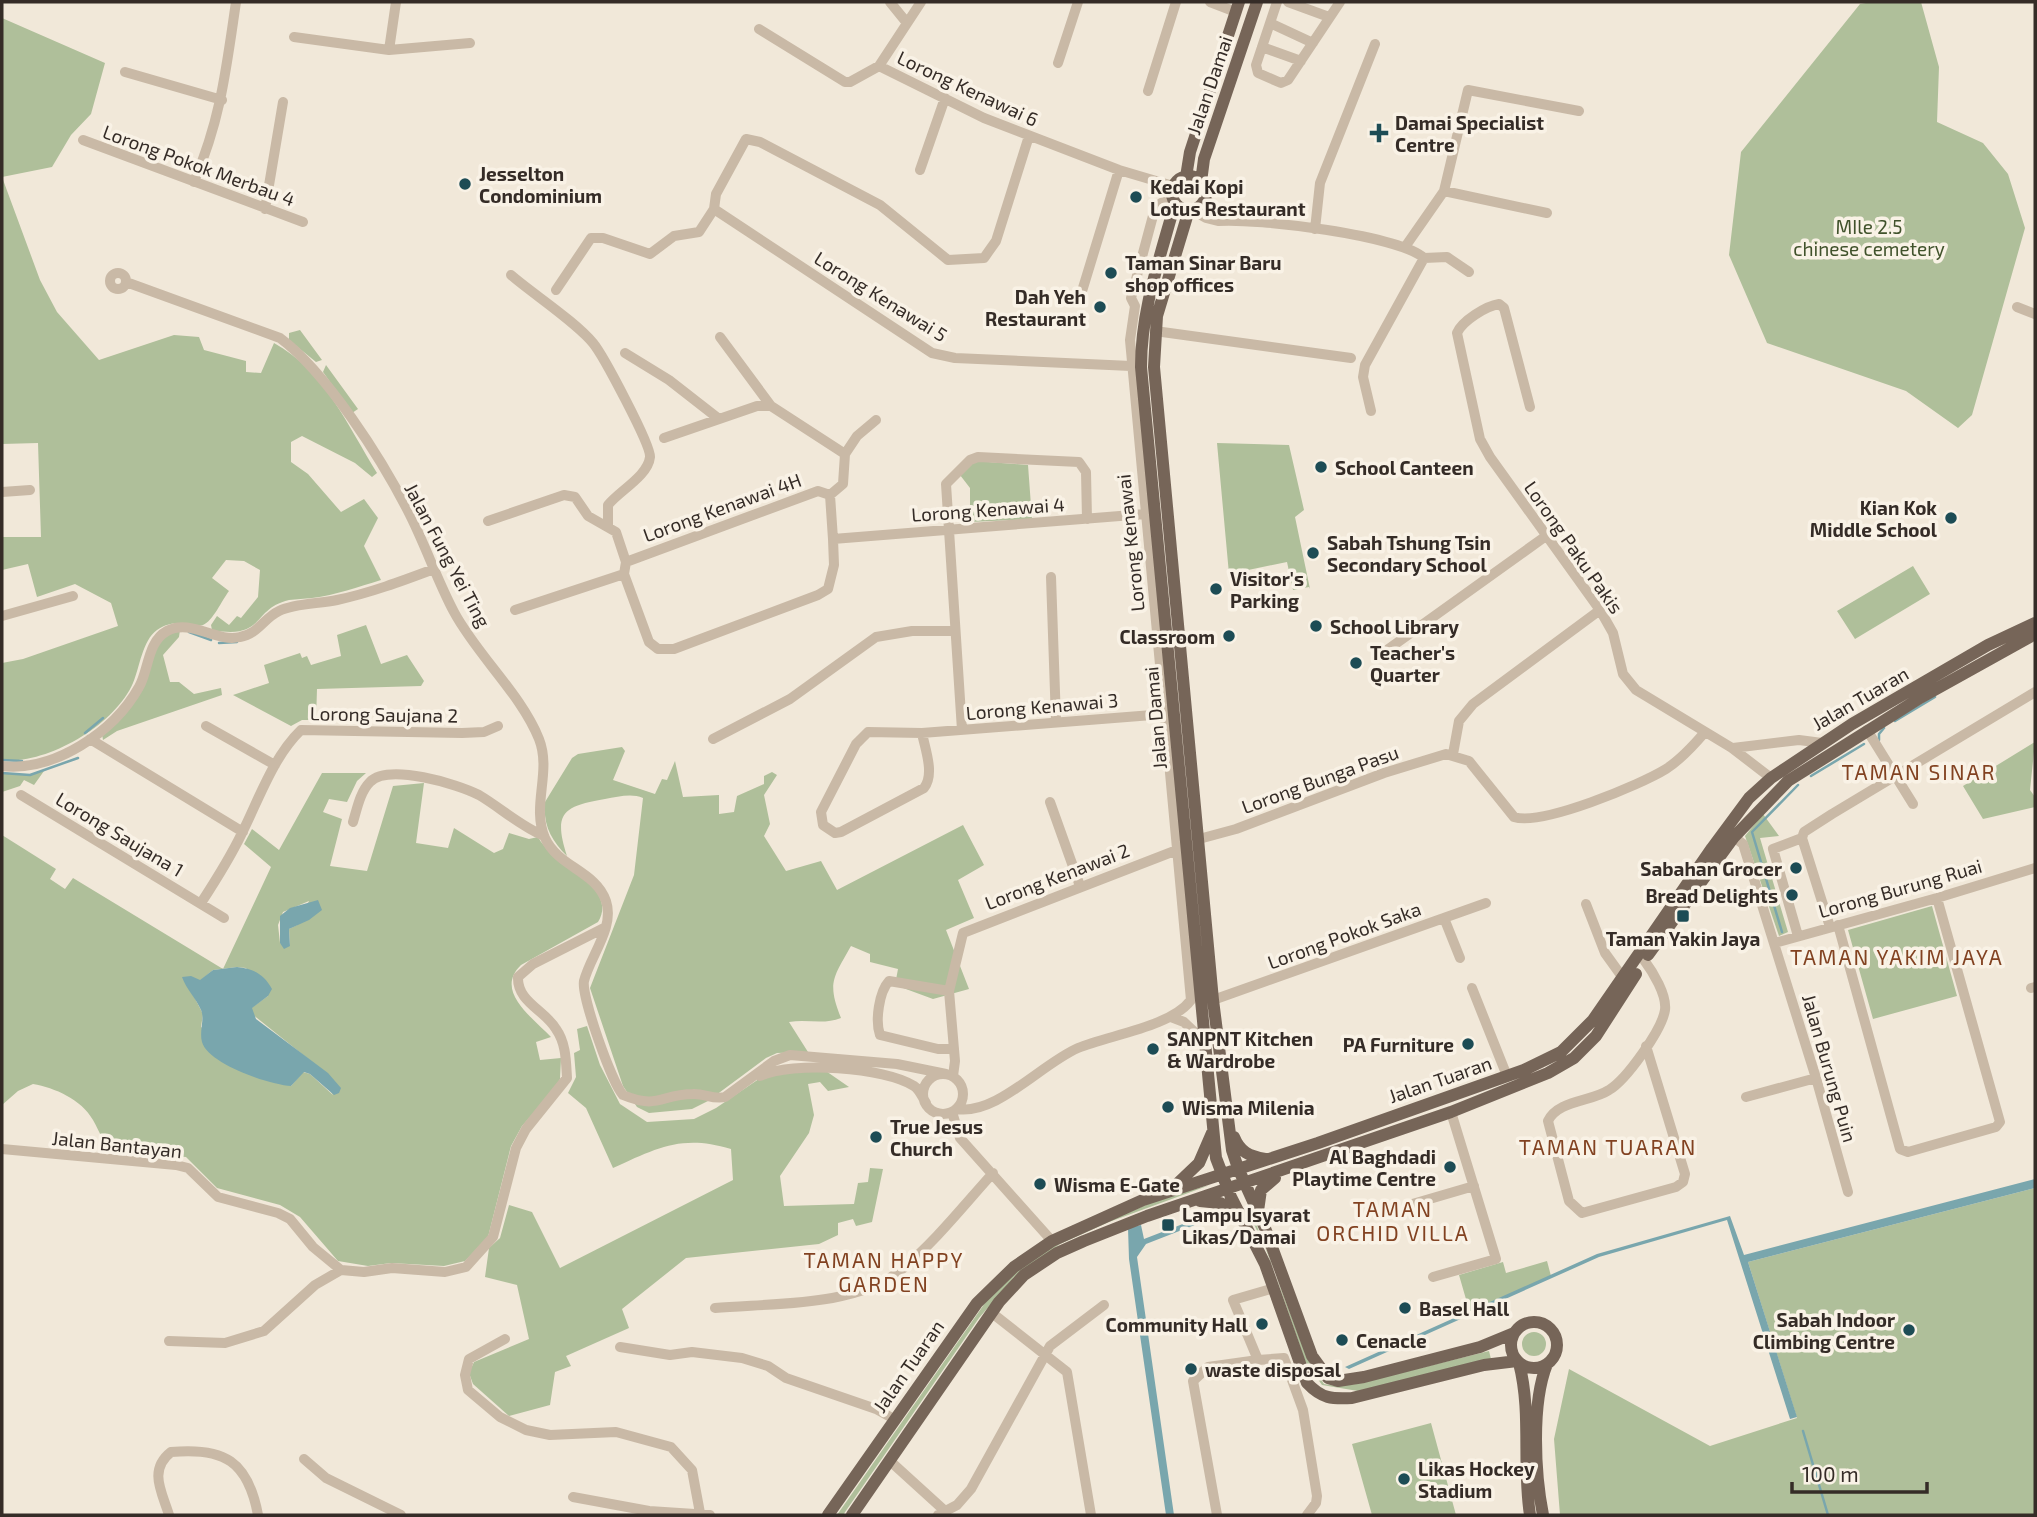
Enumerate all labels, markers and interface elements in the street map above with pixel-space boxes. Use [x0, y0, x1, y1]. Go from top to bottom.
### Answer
street label: Jalan Damai [1181, 33, 1237, 137]
street label: Lorong Kenawai 6 [894, 45, 1042, 131]
place label: Damai Specialist Centre [1395, 111, 1544, 156]
street label: Lorong Pokok Merbau 4 [100, 120, 298, 210]
marker: Damai Specialist Centre [1369, 123, 1389, 143]
place label: Jesselton Condominium [479, 162, 602, 207]
place label: Kedai Kopi Lotus Restaurant [1150, 175, 1306, 220]
marker: Jesselton Condominium [457, 176, 473, 192]
marker: Kedai Kopi Lotus Restaurant [1128, 189, 1144, 205]
park label: MIle 2.5 chinese cemetery [1793, 215, 1945, 260]
street label: Lorong Kenawai 5 [810, 246, 952, 346]
place label: Taman Sinar Baru shop offices [1125, 251, 1282, 296]
marker: Taman Sinar Baru shop offices [1103, 265, 1119, 281]
place label: Dah Yeh Restaurant [985, 285, 1086, 330]
marker: Dah Yeh Restaurant [1092, 299, 1108, 315]
place label: School Canteen [1335, 456, 1474, 479]
marker: School Canteen [1313, 459, 1329, 475]
street label: Lorong Kenawai 4H [640, 468, 804, 546]
street label: Lorong Kenawai [1111, 473, 1149, 613]
street label: Lorong Paku Pakis [1520, 476, 1628, 618]
street label: Jalan Fung Yei Ting [400, 479, 496, 631]
street label: Lorong Kenawai 4 [910, 492, 1066, 526]
place label: Kian Kok Middle School [1810, 496, 1938, 541]
marker: Kian Kok Middle School [1943, 510, 1959, 526]
place label: Sabah Tshung Tsin Secondary School [1327, 531, 1491, 577]
marker: Sabah Tshung Tsin Secondary School [1305, 545, 1321, 561]
place label: Visitor's Parking [1230, 567, 1304, 612]
marker: Visitor's Parking [1208, 581, 1224, 597]
place label: School Library [1330, 615, 1459, 639]
marker: School Library [1308, 618, 1324, 634]
place label: Classroom [1119, 625, 1215, 648]
marker: Classroom [1221, 628, 1237, 644]
place label: Teacher's Quarter [1370, 641, 1455, 687]
marker: Teacher's Quarter [1348, 655, 1364, 671]
street label: Jalan Tuaran [1808, 661, 1912, 735]
street label: Jalan Damai [1139, 666, 1171, 770]
street label: Lorong Kenawai 3 [965, 688, 1119, 724]
street label: Lorong Saujana 2 [310, 701, 458, 727]
street label: Lorong Bunga Pasu [1238, 740, 1402, 818]
district label: TAMAN SINAR [1841, 759, 1997, 784]
street label: Lorong Saujana 1 [52, 787, 188, 881]
street label: Lorong Kenawai 2 [982, 838, 1132, 914]
street label: Lorong Burung Ruai [1815, 854, 1985, 922]
place label: Sabahan Grocer [1640, 857, 1782, 880]
marker: Sabahan Grocer [1788, 860, 1804, 876]
place label: Bread Delights [1645, 884, 1778, 907]
marker: Bread Delights [1784, 887, 1800, 903]
street label: Lorong Pokok Saka [1264, 897, 1424, 973]
marker: Taman Yakin Jaya [1675, 908, 1691, 924]
place label: Taman Yakin Jaya [1606, 927, 1760, 951]
district label: TAMAN YAKIM JAYA [1790, 944, 2004, 969]
street label: Jalan Burung Puin [1798, 991, 1862, 1145]
place label: SANPNT Kitchen & Wardrobe [1167, 1027, 1313, 1072]
place label: PA Furniture [1343, 1033, 1454, 1056]
marker: PA Furniture [1460, 1036, 1476, 1052]
marker: SANPNT Kitchen & Wardrobe [1145, 1041, 1161, 1057]
street label: Jalan Tuaran [1385, 1051, 1495, 1107]
place label: Wisma Milenia [1182, 1096, 1315, 1119]
marker: Wisma Milenia [1160, 1099, 1176, 1115]
place label: True Jesus Church [890, 1115, 983, 1160]
street label: Jalan Bantayan [51, 1126, 183, 1162]
marker: True Jesus Church [868, 1129, 884, 1145]
district label: TAMAN TUARAN [1519, 1134, 1697, 1159]
place label: Al Baghdadi Playtime Centre [1292, 1145, 1436, 1191]
marker: Al Baghdadi Playtime Centre [1442, 1159, 1458, 1175]
place label: Wisma E-Gate [1054, 1173, 1180, 1196]
marker: Wisma E-Gate [1032, 1176, 1048, 1192]
district label: TAMAN ORCHID VILLA [1316, 1196, 1470, 1245]
place label: Lampu Isyarat Likas/Damai [1182, 1203, 1310, 1248]
marker: Lampu Isyarat Likas/Damai [1160, 1217, 1176, 1233]
district label: TAMAN HAPPY GARDEN [804, 1247, 964, 1296]
place label: Basel Hall [1419, 1297, 1510, 1320]
marker: Basel Hall [1397, 1300, 1413, 1316]
place label: Sabah Indoor Climbing Centre [1753, 1308, 1895, 1353]
place label: Community Hall [1106, 1313, 1249, 1337]
street label: Jalan Tuaran [868, 1315, 948, 1417]
marker: Community Hall [1254, 1316, 1270, 1332]
marker: Sabah Indoor Climbing Centre [1901, 1322, 1917, 1338]
place label: Cenacle [1356, 1329, 1427, 1352]
marker: Cenacle [1334, 1332, 1350, 1348]
place label: waste disposal [1205, 1358, 1342, 1381]
marker: waste disposal [1183, 1361, 1199, 1377]
scale bar [1792, 1450, 1927, 1494]
place label: Likas Hockey Stadium [1418, 1457, 1535, 1502]
text: 100 m [1802, 1461, 1859, 1486]
marker: Likas Hockey Stadium [1396, 1471, 1412, 1487]

